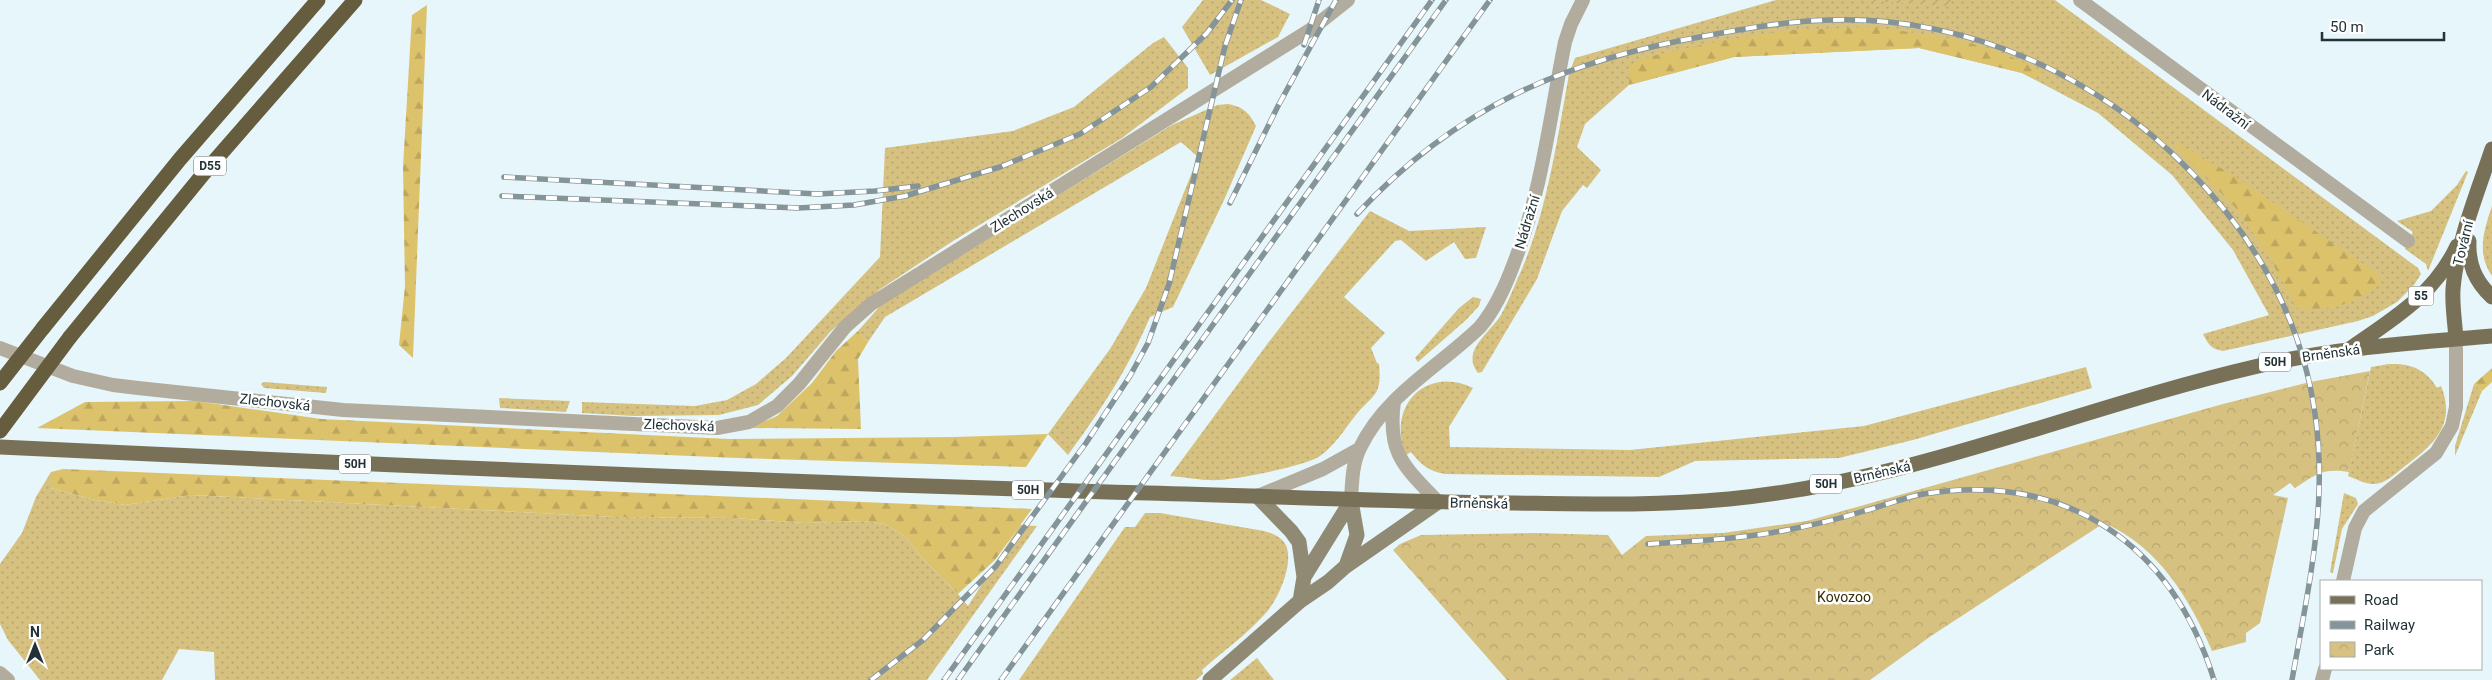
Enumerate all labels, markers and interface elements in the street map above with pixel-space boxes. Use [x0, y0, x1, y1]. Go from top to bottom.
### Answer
scale bar [2322, 10, 2444, 42]
text: 50 m [2330, 18, 2364, 36]
street label: Nádražní [2199, 86, 2253, 132]
road number: D55 [194, 157, 226, 176]
street label: Zlechovská [988, 184, 1056, 236]
street label: Nádražní [1511, 193, 1543, 251]
street label: Tovární [2450, 218, 2476, 267]
road number: 55 [2408, 286, 2434, 306]
street label: Brněnská [2301, 341, 2361, 365]
road number: 50H [2259, 352, 2291, 372]
street label: Zlechovská [239, 390, 311, 414]
street label: Zlechovská [643, 416, 715, 434]
road number: 50H [339, 454, 371, 474]
street label: Brněnská [1852, 458, 1912, 486]
road number: 50H [1810, 474, 1842, 494]
road number: 50H [1012, 480, 1044, 500]
street label: Brněnská [1450, 494, 1508, 512]
legend [2320, 580, 2482, 670]
park label: Kovozoo [1817, 589, 1871, 605]
text: Road [2364, 591, 2398, 609]
text: Railway [2364, 616, 2415, 634]
north arrow [10, 620, 60, 670]
text: N [30, 624, 40, 640]
text: Park [2364, 641, 2395, 659]

